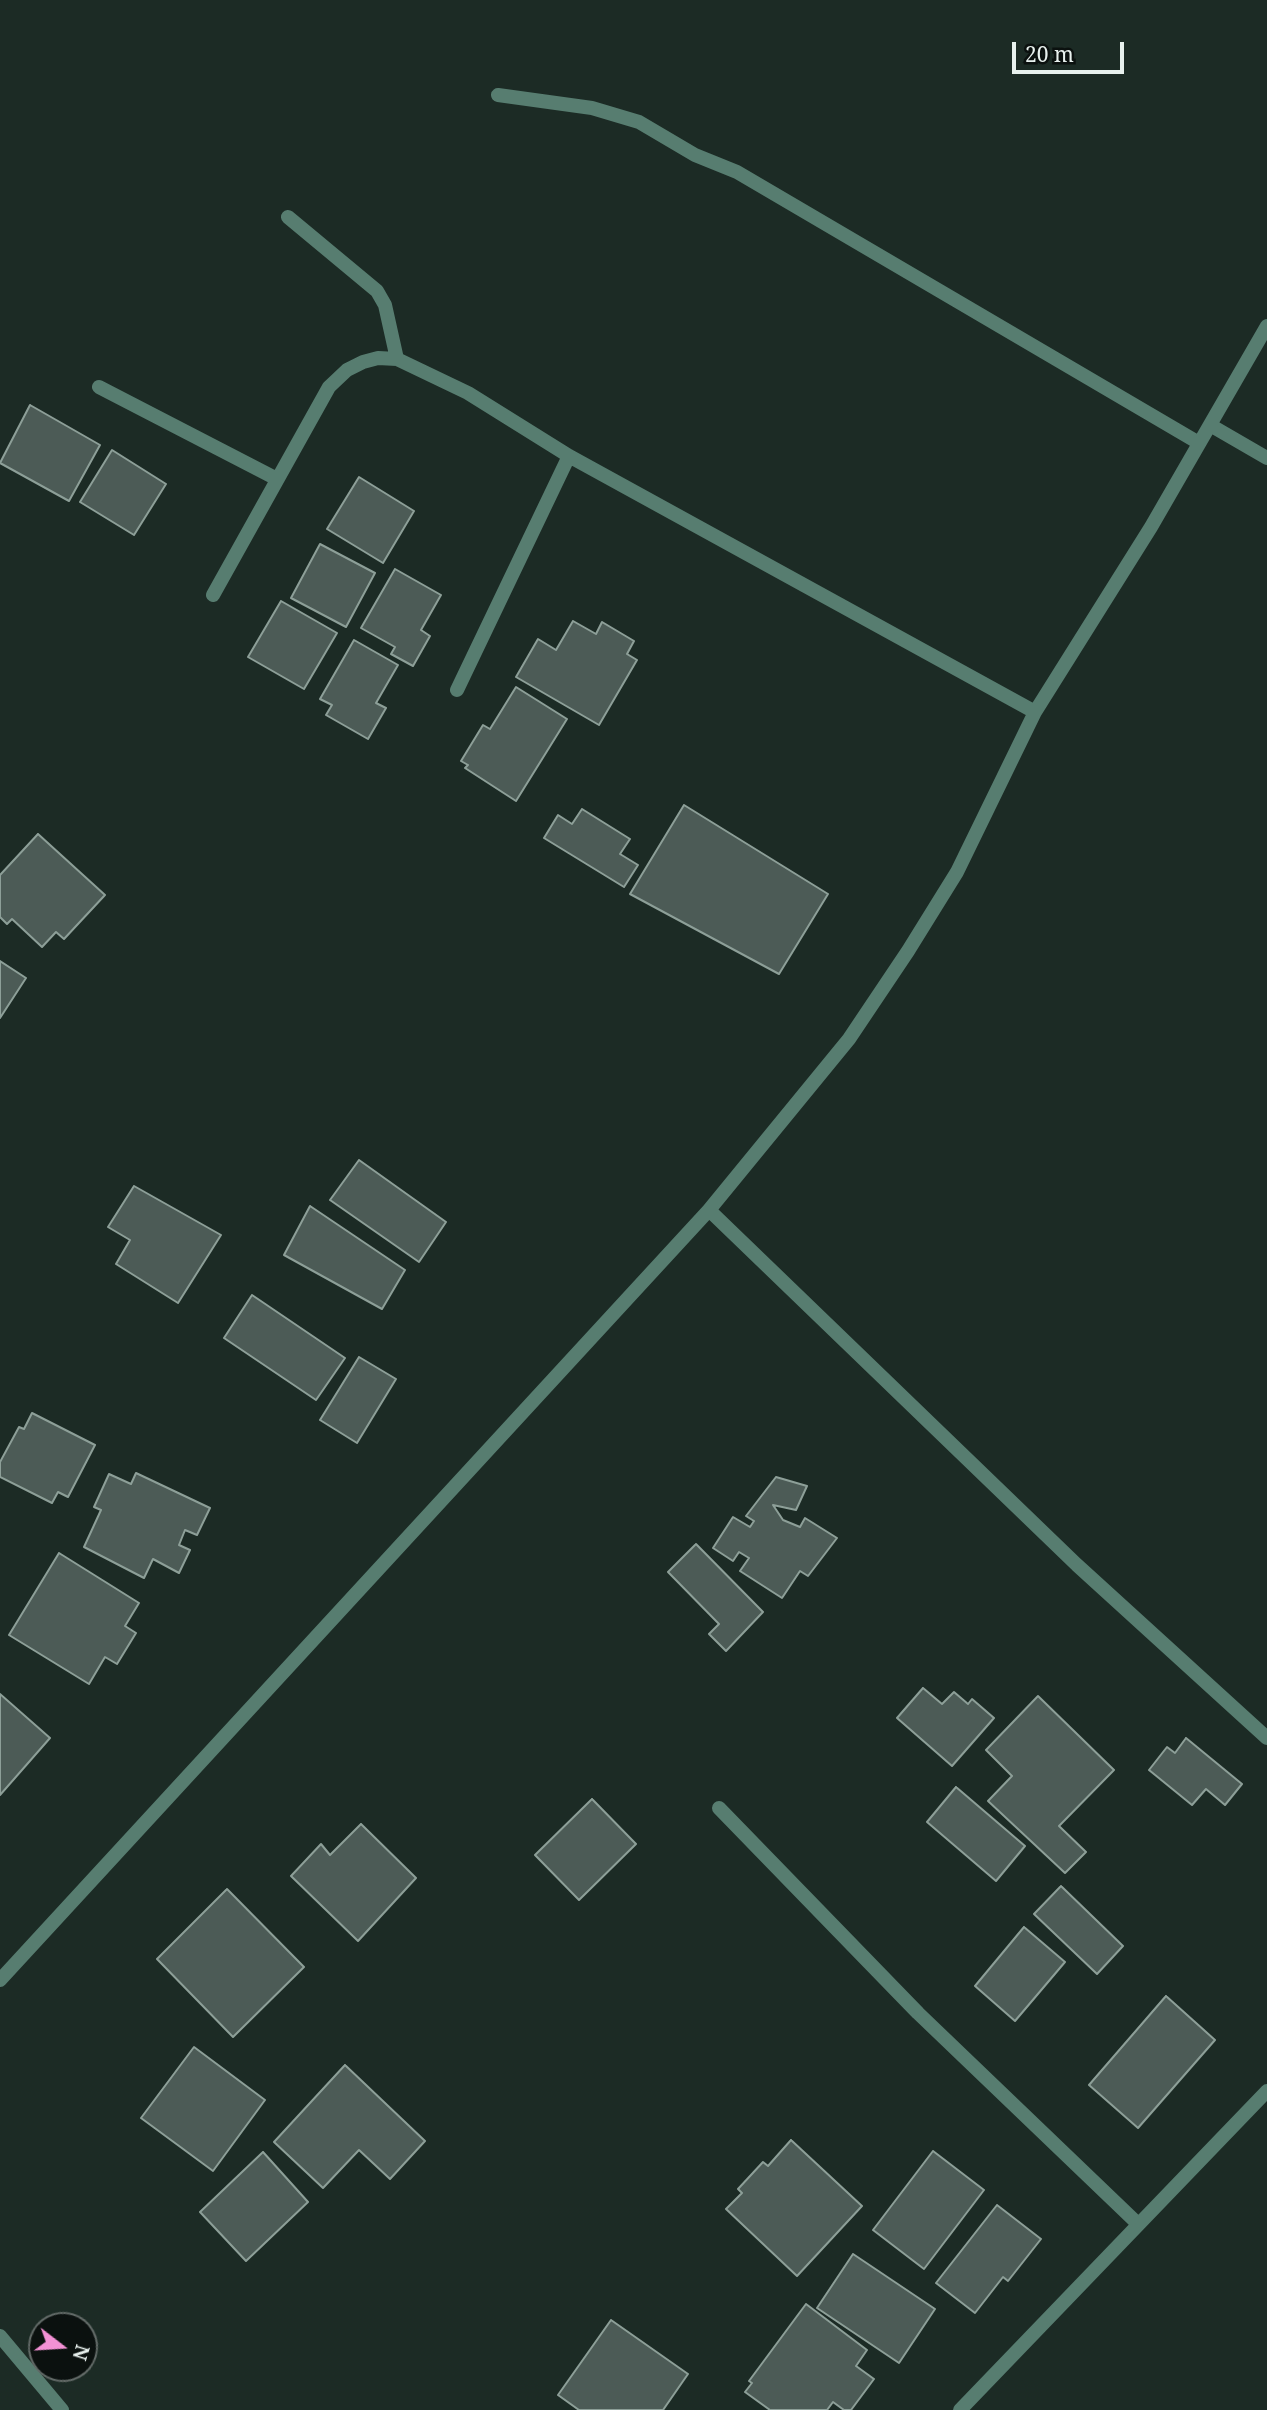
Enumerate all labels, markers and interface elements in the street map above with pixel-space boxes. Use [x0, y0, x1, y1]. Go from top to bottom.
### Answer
scale bar [1015, 28, 1127, 72]
text: 20 m [1025, 40, 1074, 68]
north arrow [28, 2312, 98, 2382]
text: N [67, 2342, 96, 2364]

